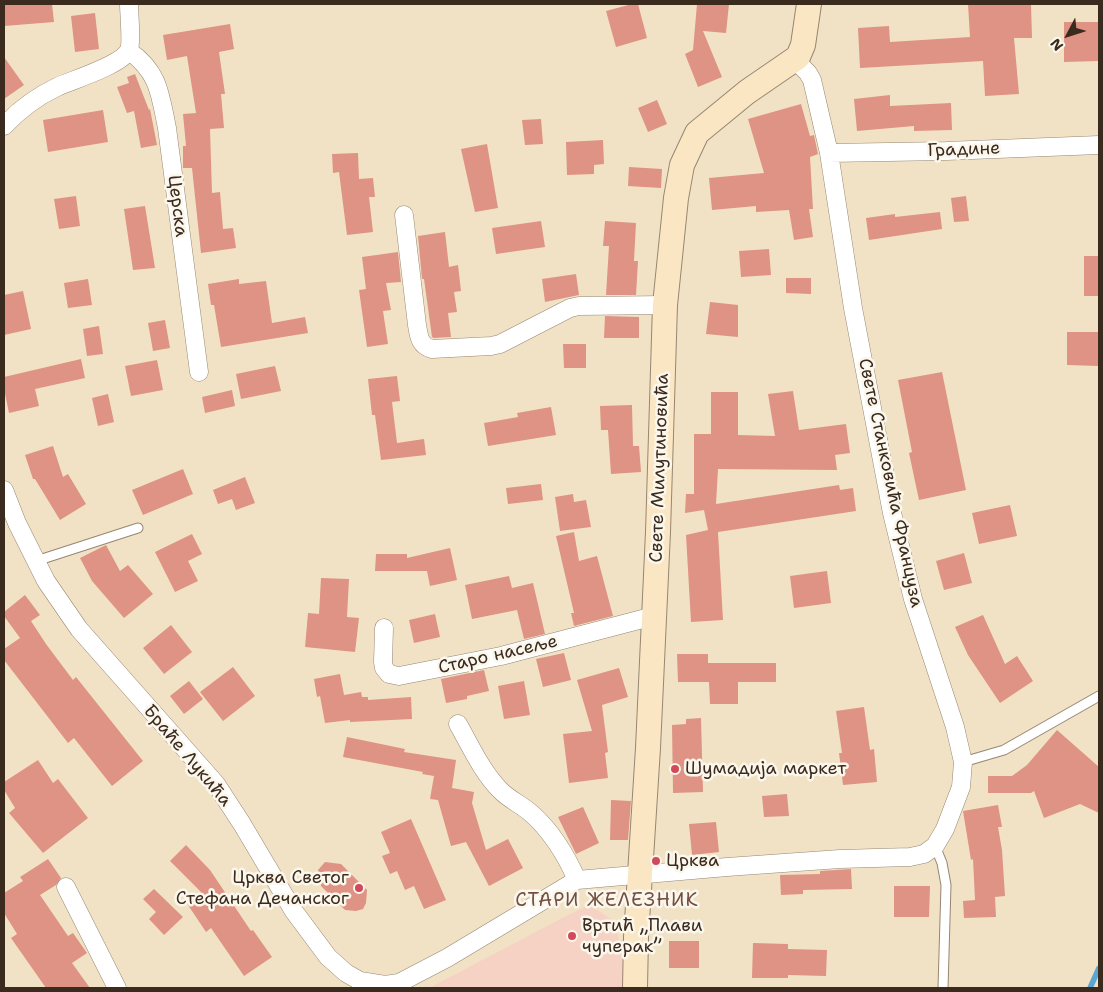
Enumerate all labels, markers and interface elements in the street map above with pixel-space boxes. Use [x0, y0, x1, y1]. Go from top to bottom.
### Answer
north arrow [1043, 10, 1093, 60]
text: N [1046, 35, 1067, 55]
street label: Градине [927, 138, 1001, 162]
street label: Церска [162, 174, 192, 238]
street label: Свете Станковића Француза [853, 356, 927, 610]
street label: Свете Милутиновића [646, 373, 674, 563]
street label: Старо насеље [436, 631, 560, 679]
street label: Браће Лукића [138, 701, 236, 811]
place label: Шумадија маркет [685, 758, 846, 780]
marker: Шумадија маркет [669, 763, 681, 775]
place label: Црква [666, 850, 719, 872]
marker: Црква [650, 855, 662, 867]
place label: Црква Светог Стефана Дечанског [176, 867, 349, 910]
marker: Црква Светог Стефана Дечанског [353, 882, 365, 894]
district label: СТАРИ ЖЕЛЕЗНИК [514, 890, 700, 912]
place label: Вртић „Плави чуперак” [582, 915, 702, 958]
marker: Вртић „Плави чуперак” [566, 930, 578, 942]

